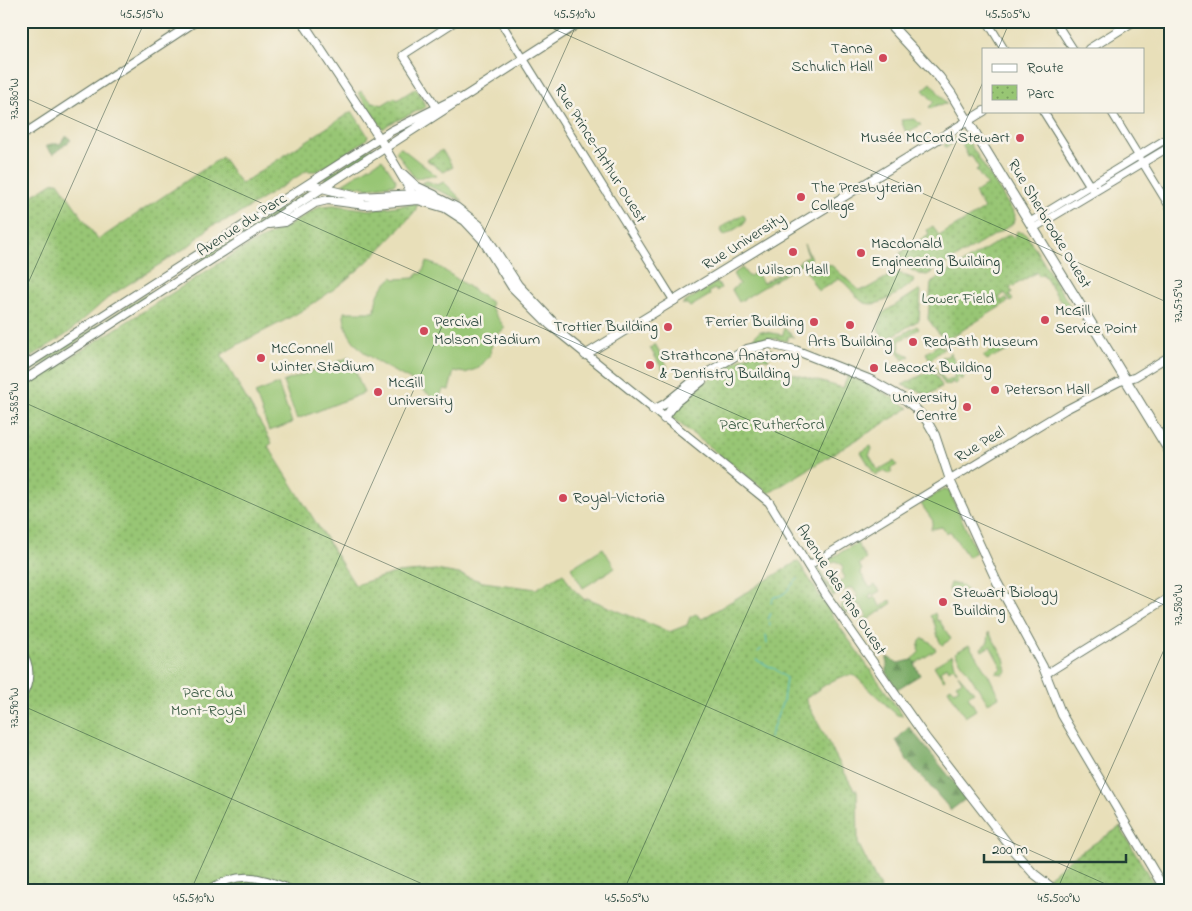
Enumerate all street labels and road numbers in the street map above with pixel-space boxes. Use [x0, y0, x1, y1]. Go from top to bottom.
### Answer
street label: Rue Prince-Arthur Ouest [548, 80, 653, 229]
street label: Rue Sherbrooke Ouest [1001, 155, 1098, 294]
street label: Avenue du Parc [192, 186, 292, 263]
street label: Rue University [698, 207, 790, 277]
street label: Rue Peel [950, 421, 1010, 469]
street label: Avenue des Pins Ouest [790, 520, 893, 661]

